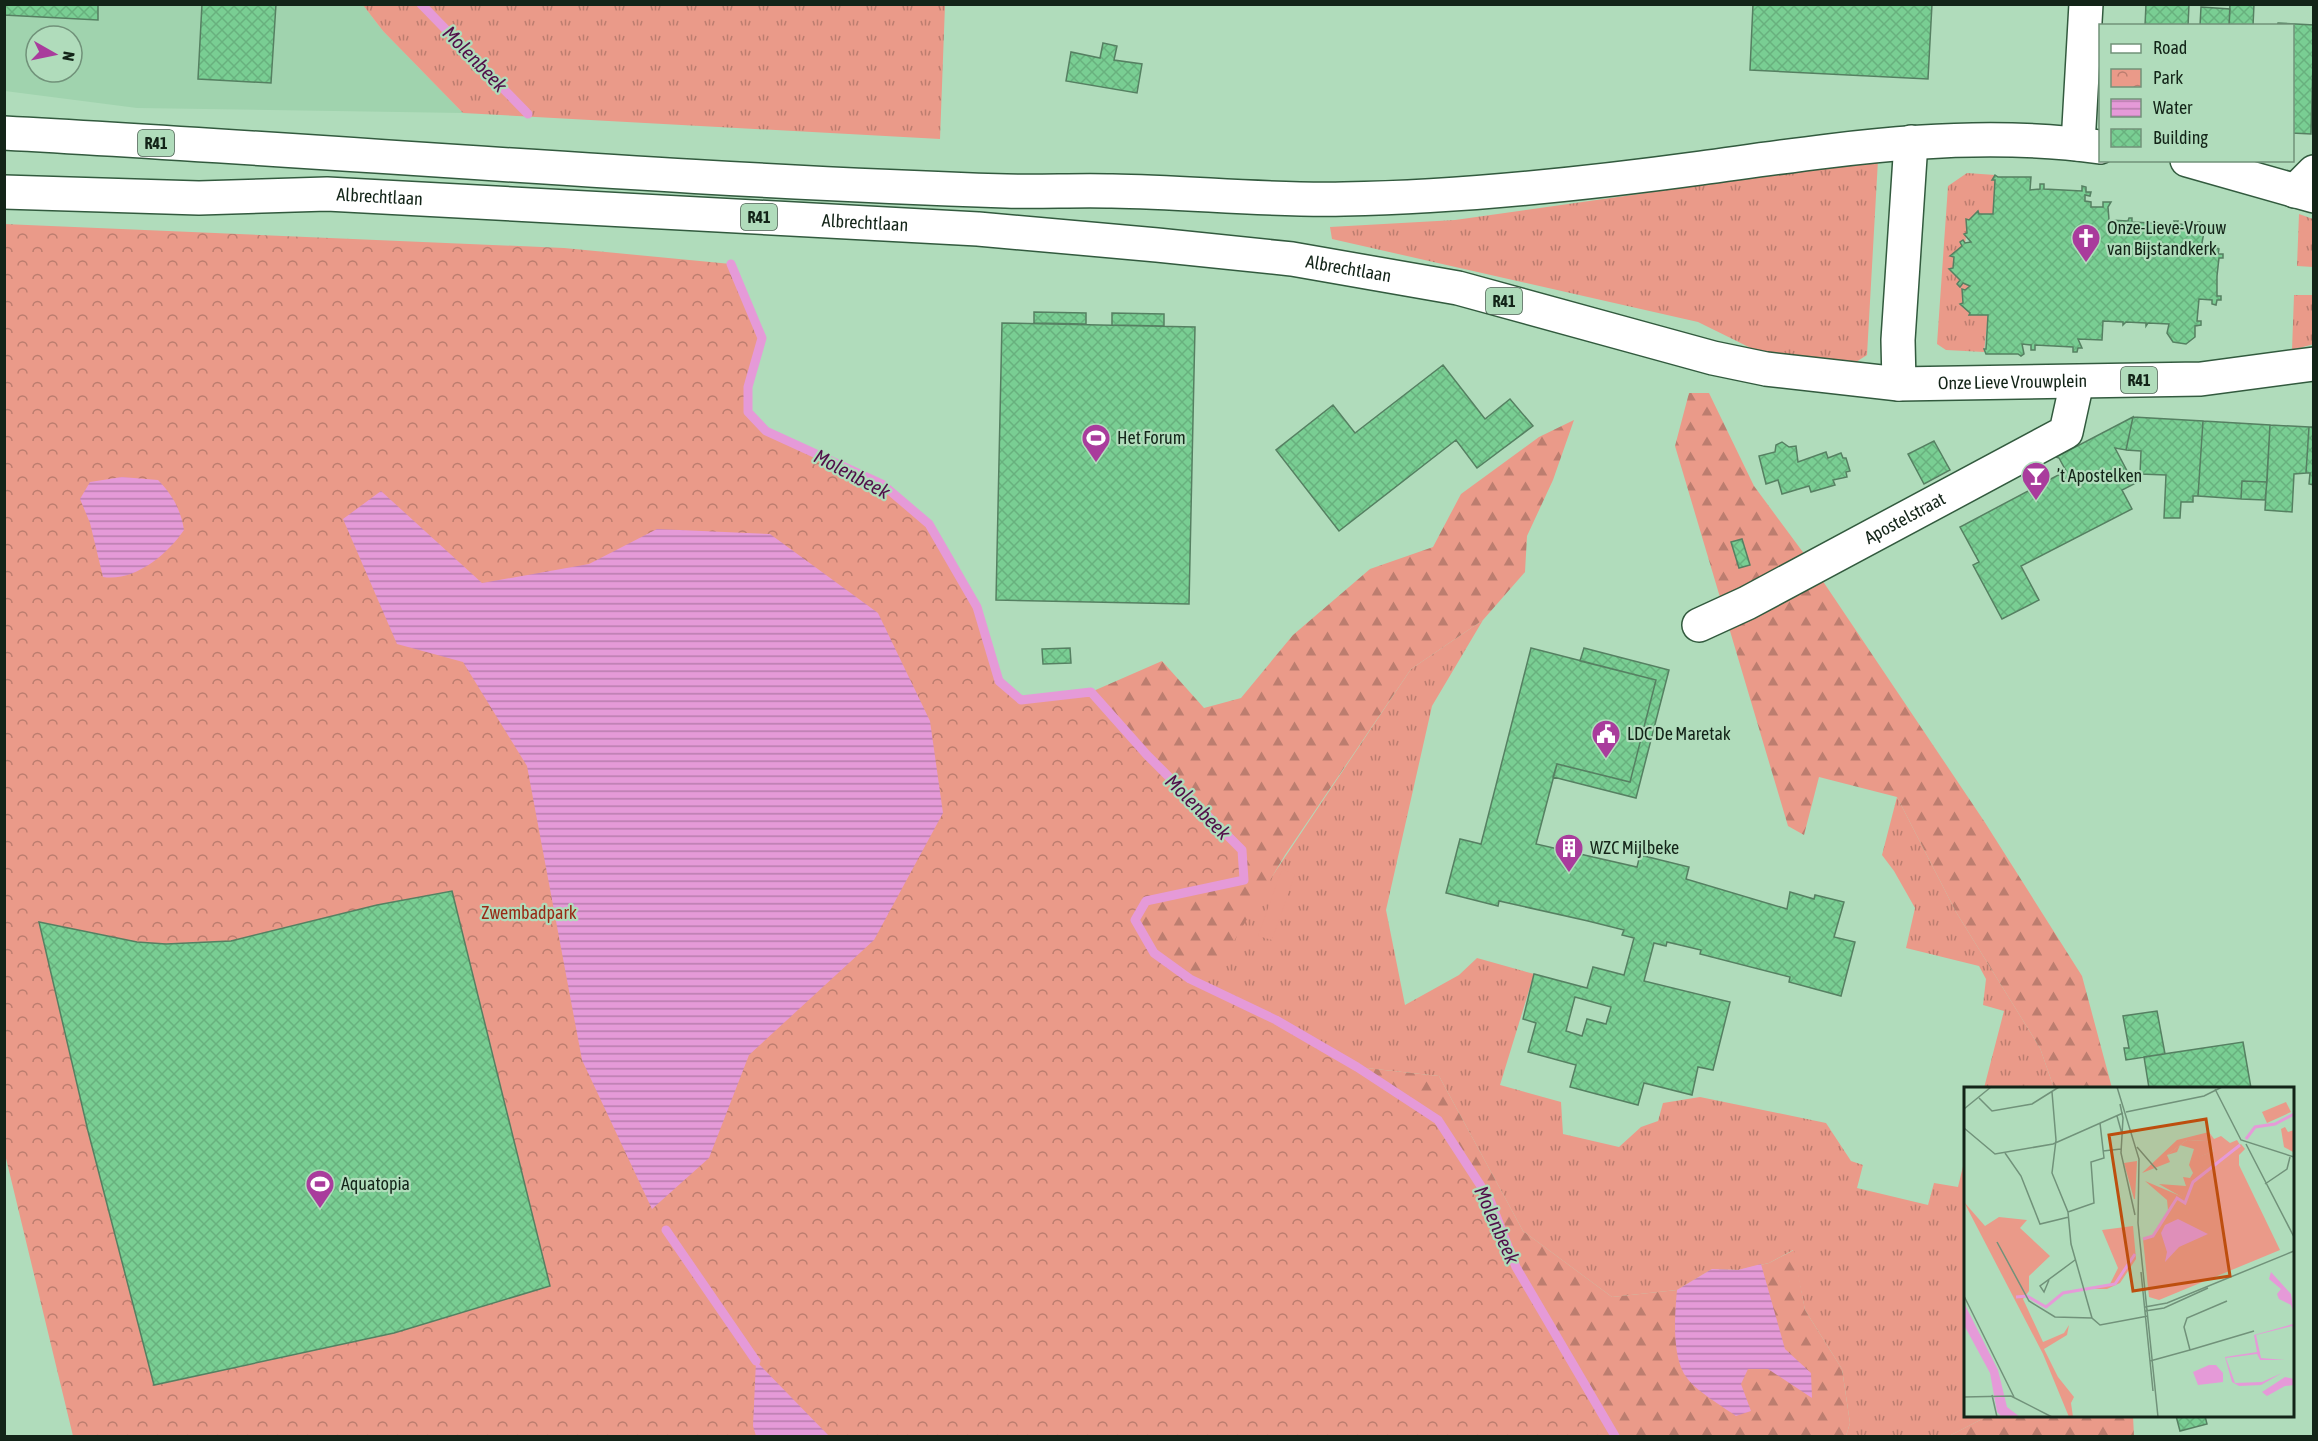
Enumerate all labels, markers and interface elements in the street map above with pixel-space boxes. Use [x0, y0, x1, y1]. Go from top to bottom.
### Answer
water label: Molenbeek [438, 21, 512, 96]
north arrow [24, 24, 84, 84]
legend [2099, 24, 2294, 162]
text: Road [2153, 37, 2187, 58]
text: N [59, 50, 78, 62]
text: Park [2153, 67, 2183, 88]
text: Water [2153, 97, 2193, 118]
text: Building [2153, 127, 2208, 148]
road number: R41 [138, 130, 174, 156]
street label: Albrechtlaan [336, 184, 424, 209]
road number: R41 [741, 204, 777, 230]
street label: Albrechtlaan [821, 210, 909, 235]
place label: Onze-Lieve-Vrouw van Bijstandkerk [2107, 217, 2227, 259]
church icon: Onze-Lieve-Vrouw van Bijstandkerk [2070, 222, 2102, 264]
street label: Albrechtlaan [1304, 251, 1393, 286]
road number: R41 [1486, 288, 1522, 314]
road number: R41 [2121, 367, 2157, 393]
street label: Onze Lieve Vrouwplein [1938, 370, 2087, 393]
sports icon: Het Forum [1080, 422, 1112, 464]
place label: Het Forum [1117, 427, 1186, 448]
water label: Molenbeek [810, 444, 894, 503]
bar icon: ’t Apostelken [2020, 460, 2052, 502]
place label: ’t Apostelken [2057, 465, 2142, 486]
street label: Apostelstraat [1861, 488, 1949, 548]
public building icon: LDC De Maretak [1590, 718, 1622, 760]
place label: LDC De Maretak [1627, 723, 1731, 744]
water label: Molenbeek [1161, 769, 1236, 844]
building icon: WZC Mijlbeke [1553, 832, 1585, 874]
place label: WZC Mijlbeke [1590, 837, 1679, 858]
park label: Zwembadpark [481, 902, 577, 923]
inset map [1964, 1087, 2294, 1417]
sports icon: Aquatopia [304, 1168, 336, 1210]
place label: Aquatopia [341, 1173, 410, 1194]
water label: Molenbeek [1470, 1182, 1525, 1267]

